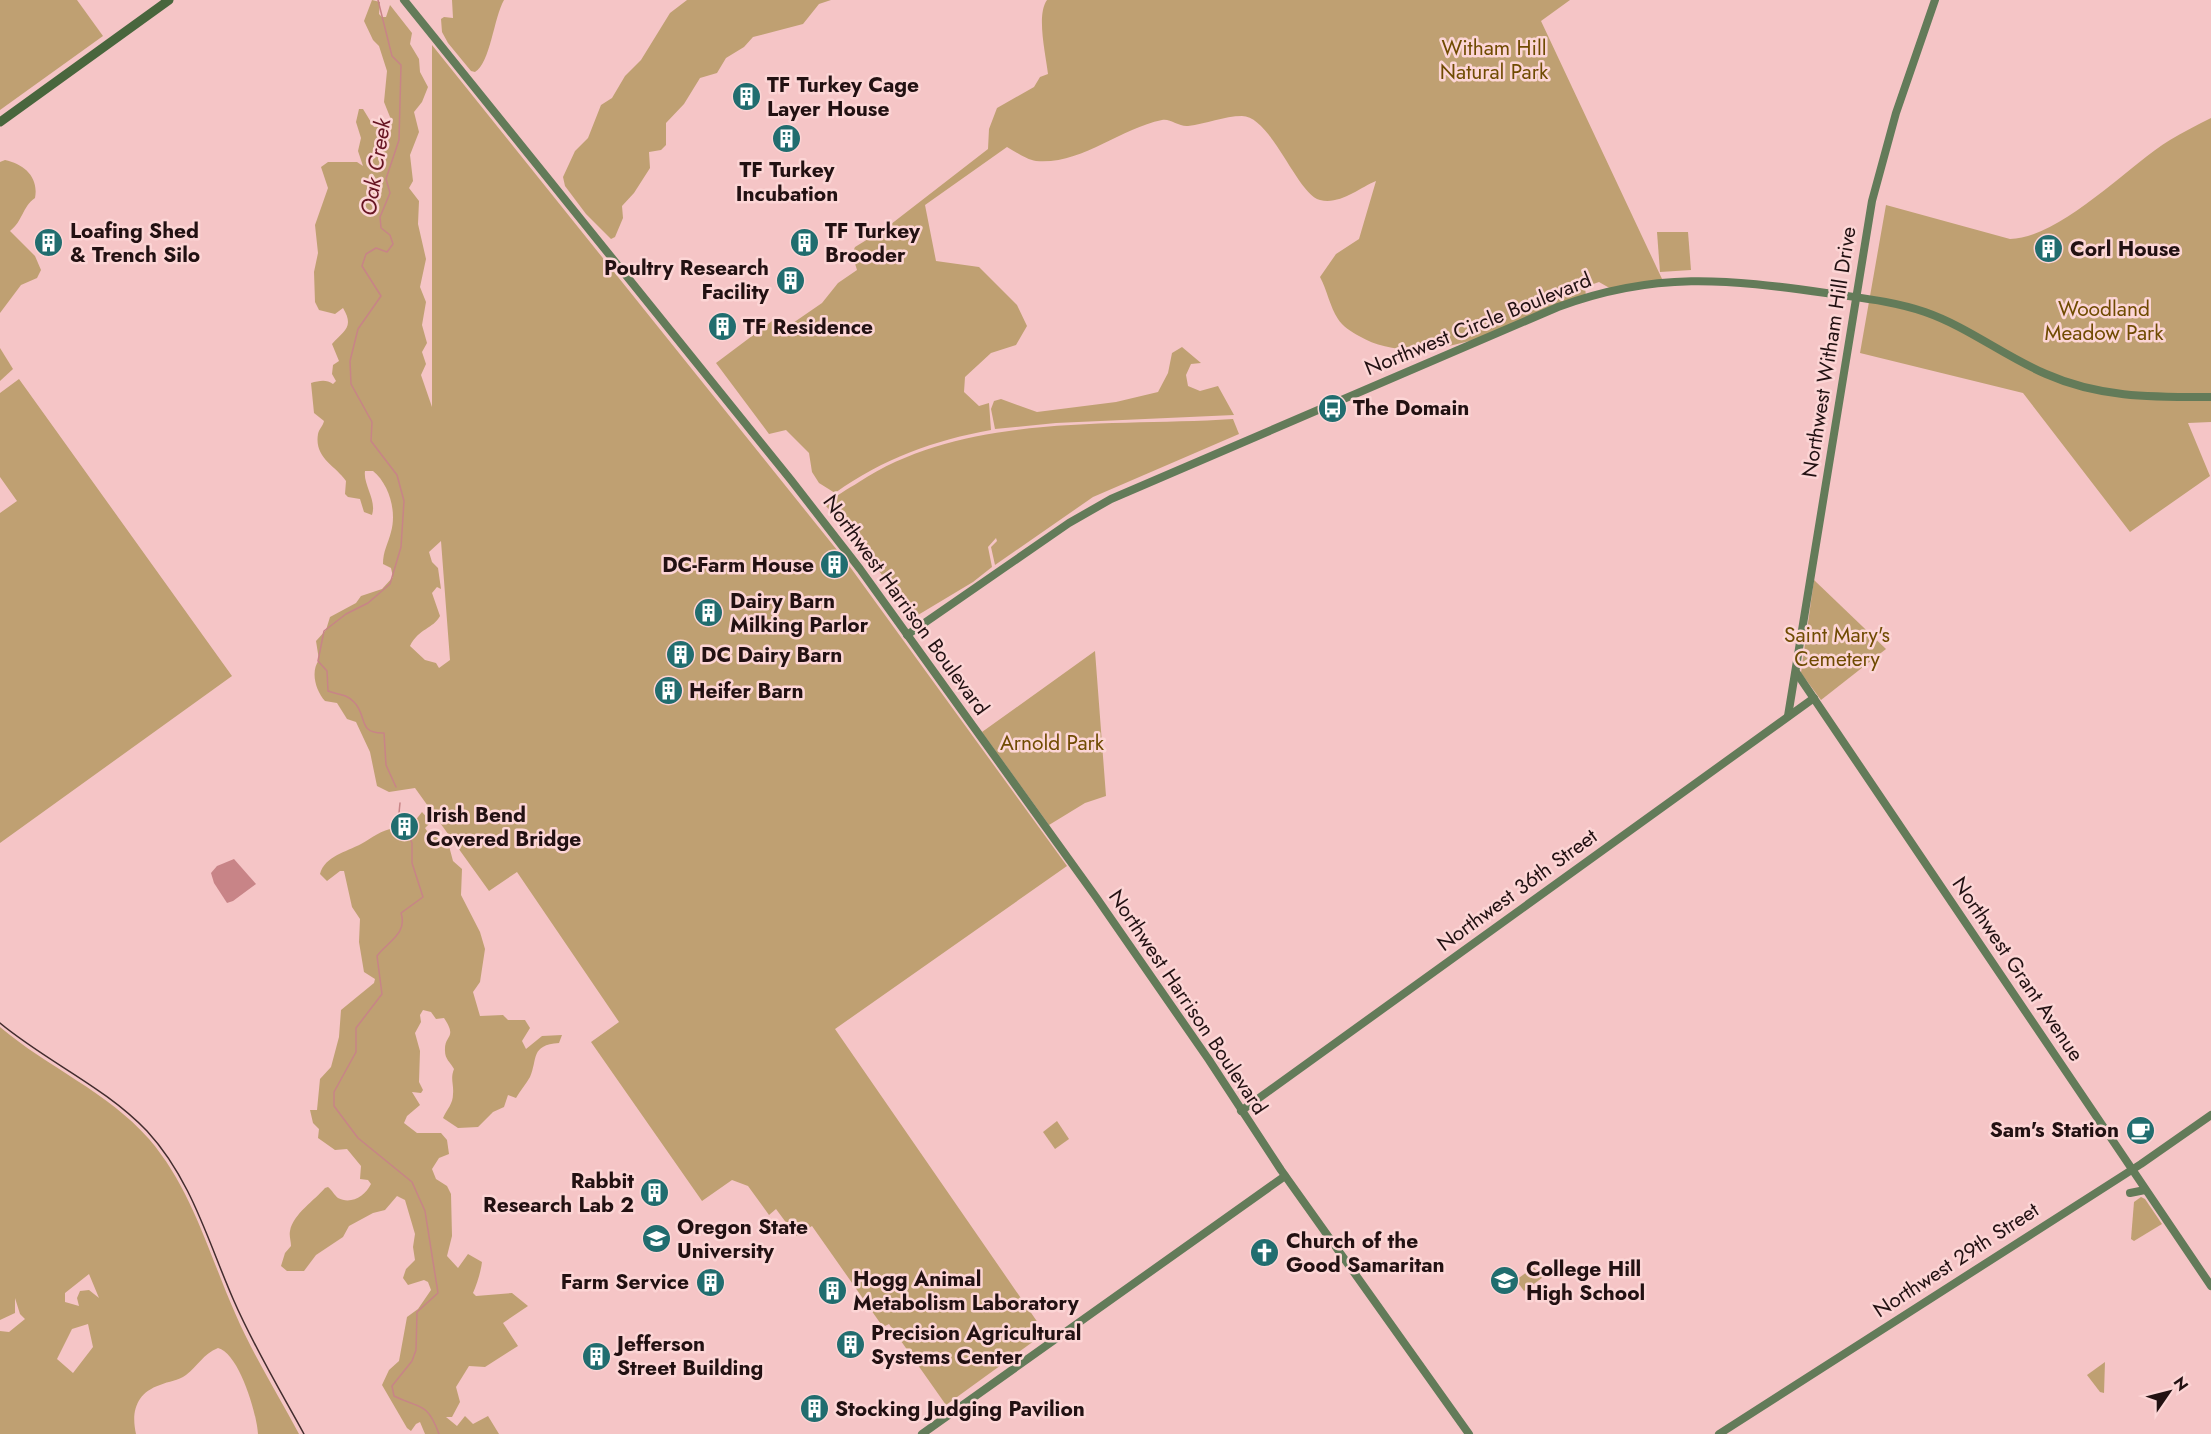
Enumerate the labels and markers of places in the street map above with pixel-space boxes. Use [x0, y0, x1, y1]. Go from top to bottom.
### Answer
place label: TF Turkey Cage Layer House [767, 70, 919, 124]
building icon: TF Turkey Cage Layer House [730, 81, 762, 113]
building icon: TF Turkey Incubation [771, 123, 803, 155]
place label: TF Turkey Incubation [736, 155, 838, 209]
place label: Loafing Shed & Trench Silo [70, 216, 200, 270]
place label: TF Turkey Brooder [825, 216, 921, 270]
building icon: Loafing Shed & Trench Silo [33, 227, 65, 259]
building icon: TF Turkey Brooder [788, 227, 820, 259]
building icon: Corl House [2033, 233, 2065, 265]
place label: Corl House [2070, 234, 2180, 264]
place label: Poultry Research Facility [604, 253, 770, 307]
building icon: Poultry Research Facility [774, 264, 806, 296]
building icon: TF Residence [706, 311, 738, 343]
place label: TF Residence [743, 312, 873, 342]
bus stop icon: The Domain [1316, 392, 1348, 424]
place label: The Domain [1353, 393, 1469, 423]
building icon: DC-Farm House [819, 549, 851, 581]
place label: DC-Farm House [662, 550, 814, 580]
place label: Dairy Barn Milking Parlor [730, 586, 869, 640]
building icon: Dairy Barn Milking Parlor [693, 597, 725, 629]
building icon: DC Dairy Barn [664, 639, 696, 671]
place label: DC Dairy Barn [701, 640, 842, 670]
building icon: Heifer Barn [652, 675, 684, 707]
place label: Heifer Barn [689, 676, 804, 706]
place label: Irish Bend Covered Bridge [426, 800, 581, 854]
building icon: Irish Bend Covered Bridge [389, 811, 421, 843]
cafe icon: Sam's Station [2124, 1114, 2156, 1146]
place label: Sam's Station [1990, 1115, 2119, 1145]
place label: Rabbit Research Lab 2 [483, 1166, 634, 1220]
building icon: Rabbit Research Lab 2 [639, 1177, 671, 1209]
place label: Oregon State University [677, 1212, 808, 1266]
school or university icon: Oregon State University [640, 1223, 672, 1255]
place label: Church of the Good Samaritan [1286, 1226, 1445, 1280]
church icon: Church of the Good Samaritan [1249, 1237, 1281, 1269]
place label: College Hill High School [1526, 1254, 1645, 1308]
place label: Hogg Animal Metabolism Laboratory [853, 1264, 1080, 1318]
school or university icon: College Hill High School [1489, 1265, 1521, 1297]
building icon: Farm Service [694, 1266, 726, 1298]
place label: Farm Service [561, 1267, 689, 1297]
building icon: Hogg Animal Metabolism Laboratory [816, 1275, 848, 1307]
place label: Precision Agricultural Systems Center [871, 1318, 1081, 1372]
place label: Jefferson Street Building [613, 1329, 763, 1383]
building icon: Precision Agricultural Systems Center [834, 1329, 866, 1361]
building icon: Jefferson Street Building [580, 1340, 612, 1372]
building icon: Stocking Judging Pavilion [798, 1393, 830, 1425]
place label: Stocking Judging Pavilion [835, 1394, 1085, 1424]

